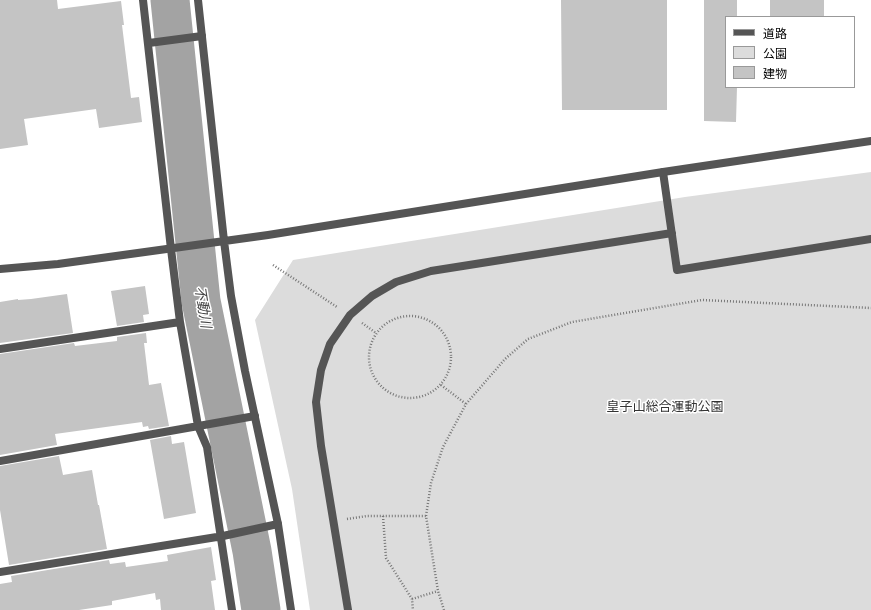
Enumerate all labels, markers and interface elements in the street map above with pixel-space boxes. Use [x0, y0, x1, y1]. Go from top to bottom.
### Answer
legend [725, 16, 855, 88]
text: 道路 [763, 26, 787, 40]
text: 公園 [763, 46, 787, 60]
text: 建物 [763, 66, 787, 80]
water label: 不動川 [191, 285, 215, 329]
park label: 皇子山総合運動公園 [607, 399, 723, 415]

